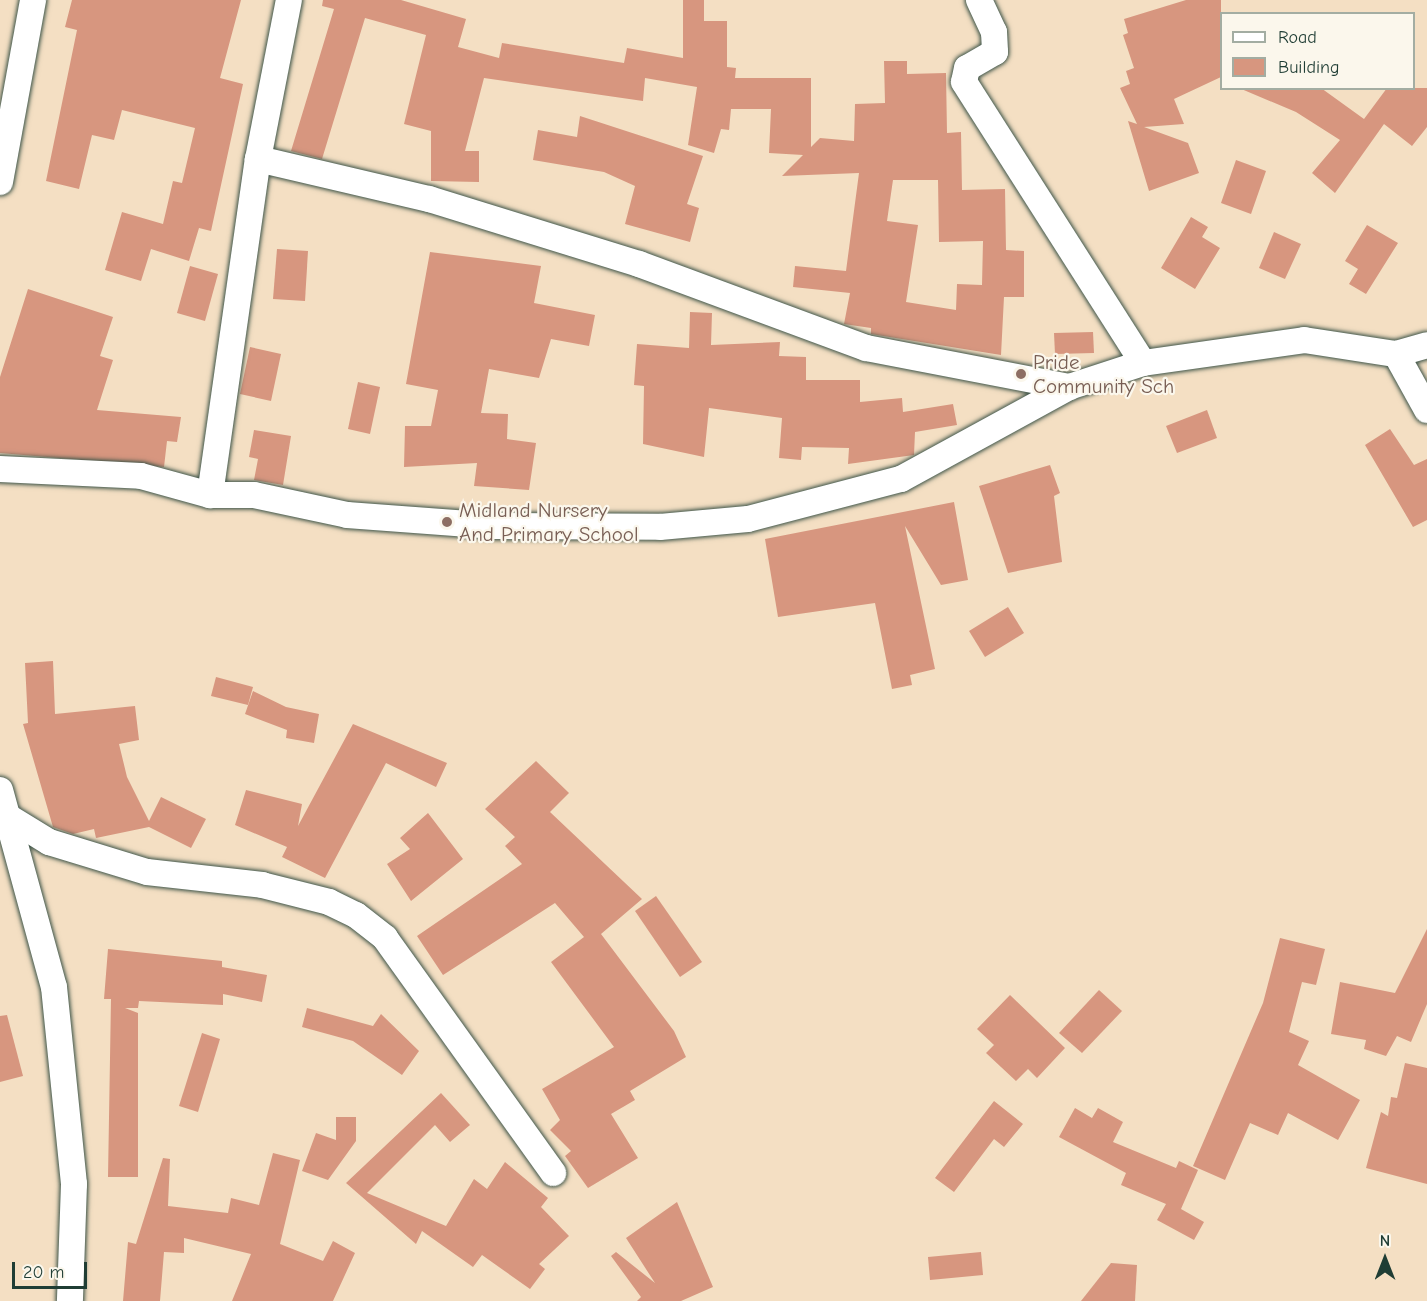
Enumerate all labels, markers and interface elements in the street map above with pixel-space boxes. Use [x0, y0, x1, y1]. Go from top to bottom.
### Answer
legend [1220, 12, 1415, 90]
text: Road [1278, 27, 1317, 48]
text: Building [1278, 57, 1340, 78]
place label: Pride Community Sch [1033, 349, 1174, 399]
marker: Pride Community Sch [1014, 367, 1028, 381]
place label: Midland Nursery And Primary School [459, 497, 639, 547]
marker: Midland Nursery And Primary School [440, 515, 454, 529]
north arrow [1355, 1229, 1415, 1289]
text: N [1380, 1232, 1390, 1250]
scale bar [15, 1250, 90, 1288]
text: 20 m [23, 1262, 64, 1283]

